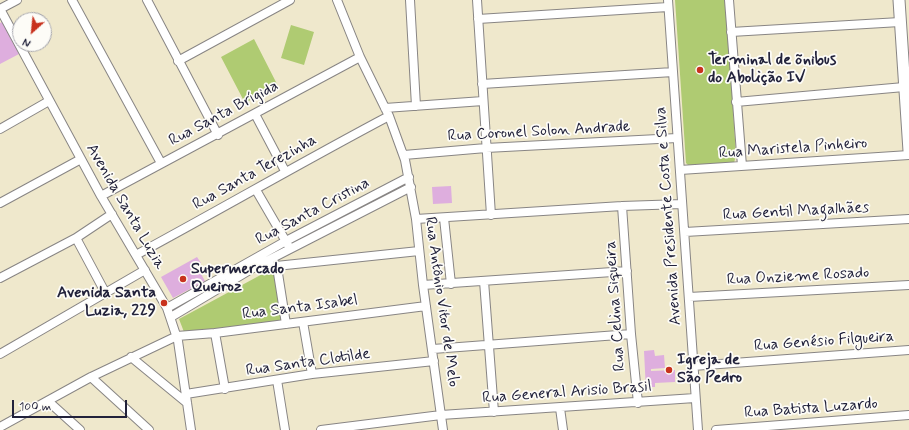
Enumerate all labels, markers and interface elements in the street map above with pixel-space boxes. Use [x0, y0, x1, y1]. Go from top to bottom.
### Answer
north arrow [12, 12, 52, 52]
text: N [21, 34, 33, 50]
place label: Terminal de õnibus do Abolição IV [708, 51, 836, 89]
marker: Terminal de õnibus do Abolição IV [695, 65, 705, 75]
street label: Rua Santa Brígida [166, 77, 282, 151]
street label: Avenida Presidente Costa e Silva [652, 106, 686, 326]
street label: Rua Coronel Solon Andrade [447, 118, 631, 146]
street label: Rua Santa Terezinha [190, 131, 320, 215]
street label: Rua Maristela Pinheiro [718, 134, 868, 164]
street label: Avenida Santa Luzia [81, 141, 169, 273]
street label: Rua Santa Cristina [253, 174, 373, 250]
street label: Rua Gentil Magalhães [722, 199, 870, 225]
street label: Rua Antônio Vitor de Melo [420, 216, 462, 388]
street label: Rua Celina Siqueira [602, 240, 630, 372]
place label: Supermercado Queiroz [191, 260, 284, 298]
street label: Rua Onzieme Rosado [726, 264, 870, 290]
marker: Supermercado Queiroz [178, 274, 188, 284]
place label: Avenida Santa Luzia, 229 [57, 284, 156, 322]
street label: Rua Santa Isabel [241, 291, 359, 325]
marker: Avenida Santa Luzia, 229 [159, 298, 169, 308]
street label: Rua Genésio Filgueira [753, 328, 895, 356]
street label: Rua Santa Clotilde [245, 345, 371, 381]
place label: Igreja de São Pedro [677, 351, 742, 389]
marker: Igreja de São Pedro [664, 365, 674, 375]
street label: Rua General Arisio Brasil [482, 378, 652, 408]
scale bar [14, 392, 129, 418]
street label: Rua Batista Luzardo [744, 395, 878, 423]
text: 100 m [19, 399, 51, 415]

